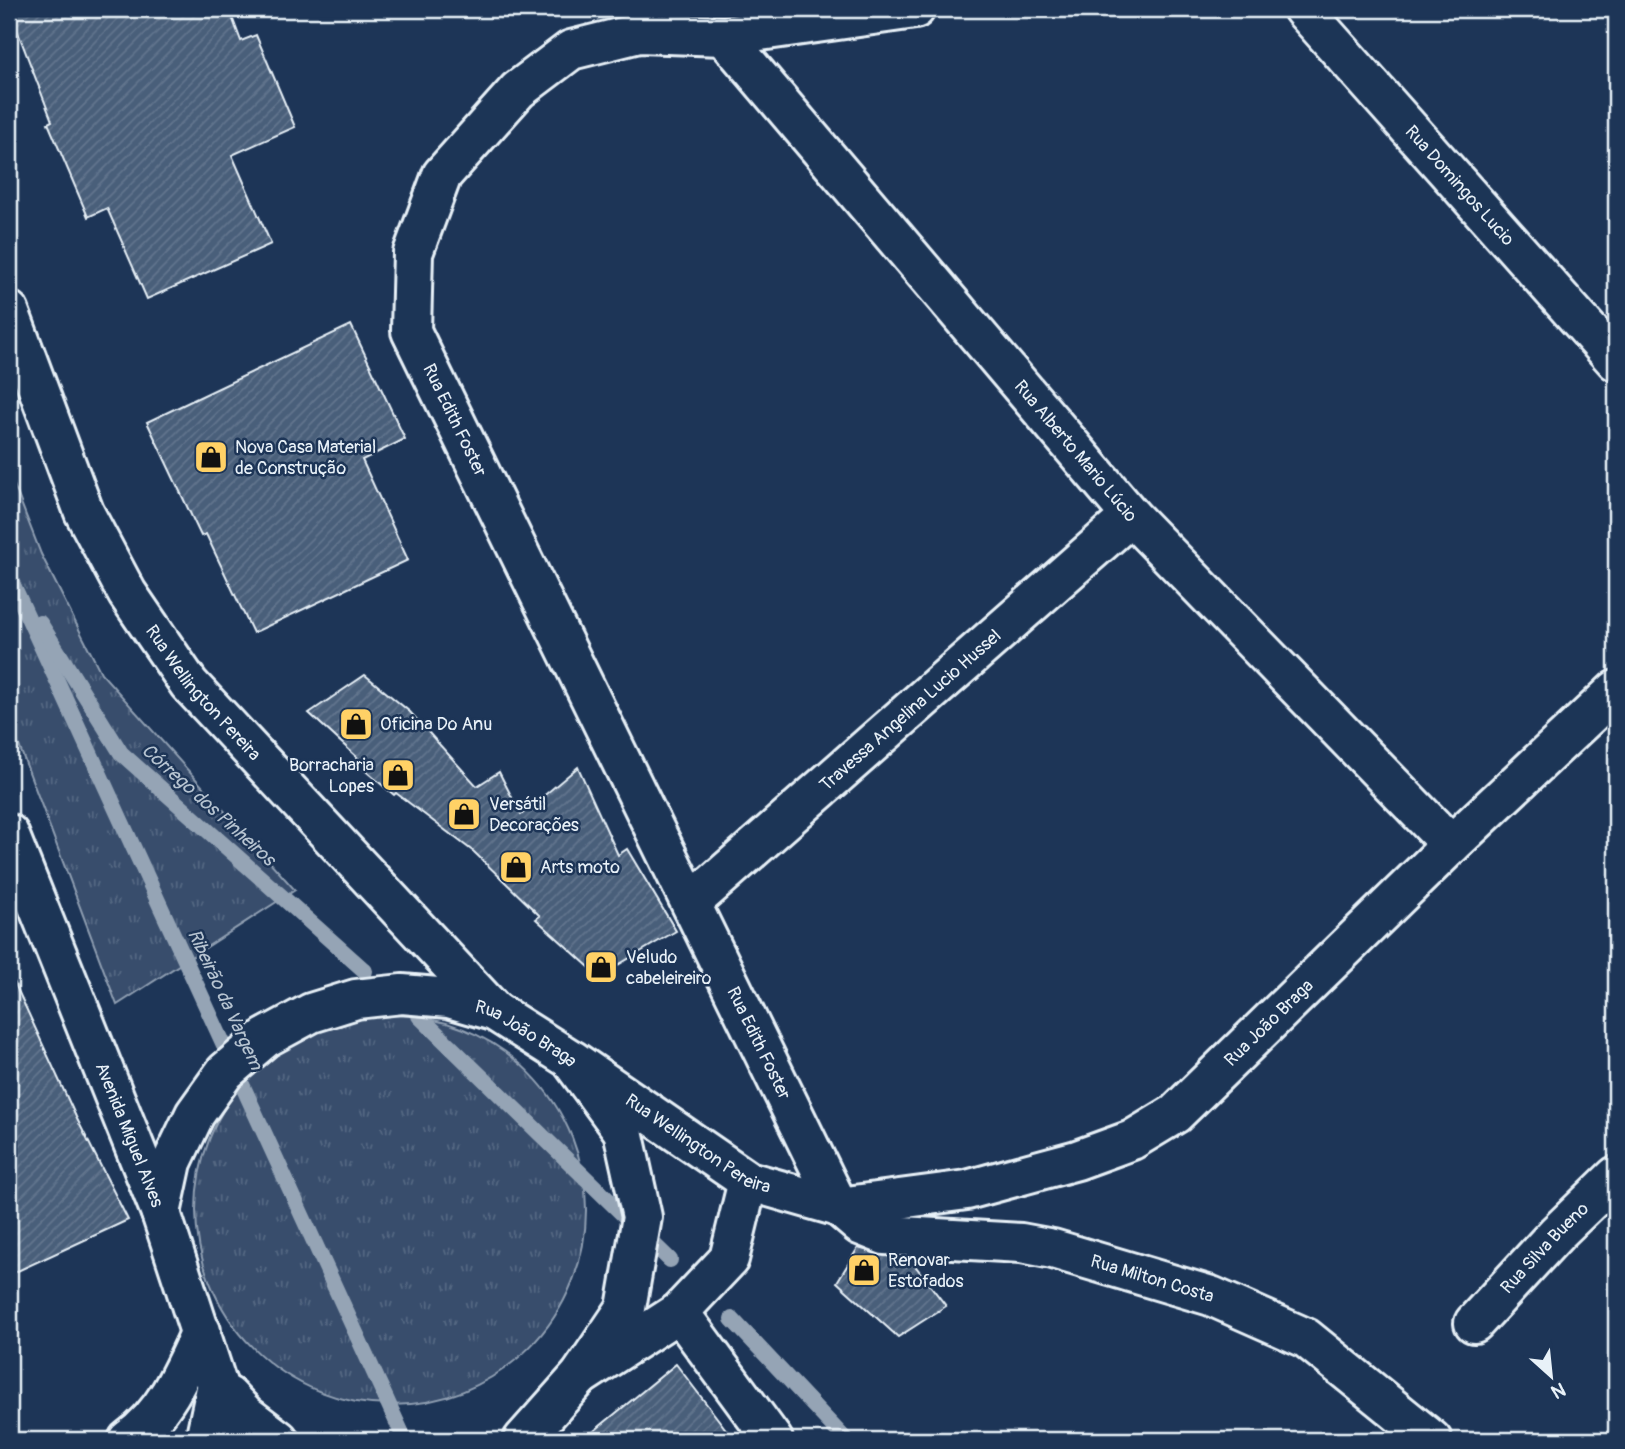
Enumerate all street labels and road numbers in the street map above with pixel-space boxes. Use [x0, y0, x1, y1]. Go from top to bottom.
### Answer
street label: Rua Domingos Lucio [1400, 121, 1519, 251]
street label: Rua Edith Foster [417, 360, 492, 481]
street label: Rua Alberto Mario Lúcio [1009, 376, 1142, 527]
street label: Rua Wellington Pereira [140, 621, 266, 766]
street label: Travessa Angelina Lucio Hussel [815, 625, 1006, 796]
street label: Rua João Braga [1220, 975, 1318, 1072]
street label: Rua Edith Foster [721, 983, 796, 1104]
street label: Rua João Braga [472, 995, 583, 1071]
street label: Avenida Miguel Alves [90, 1059, 169, 1211]
street label: Rua Wellington Pereira [621, 1089, 773, 1199]
street label: Rua Silva Bueno [1496, 1197, 1594, 1299]
street label: Rua Milton Costa [1088, 1250, 1217, 1308]

